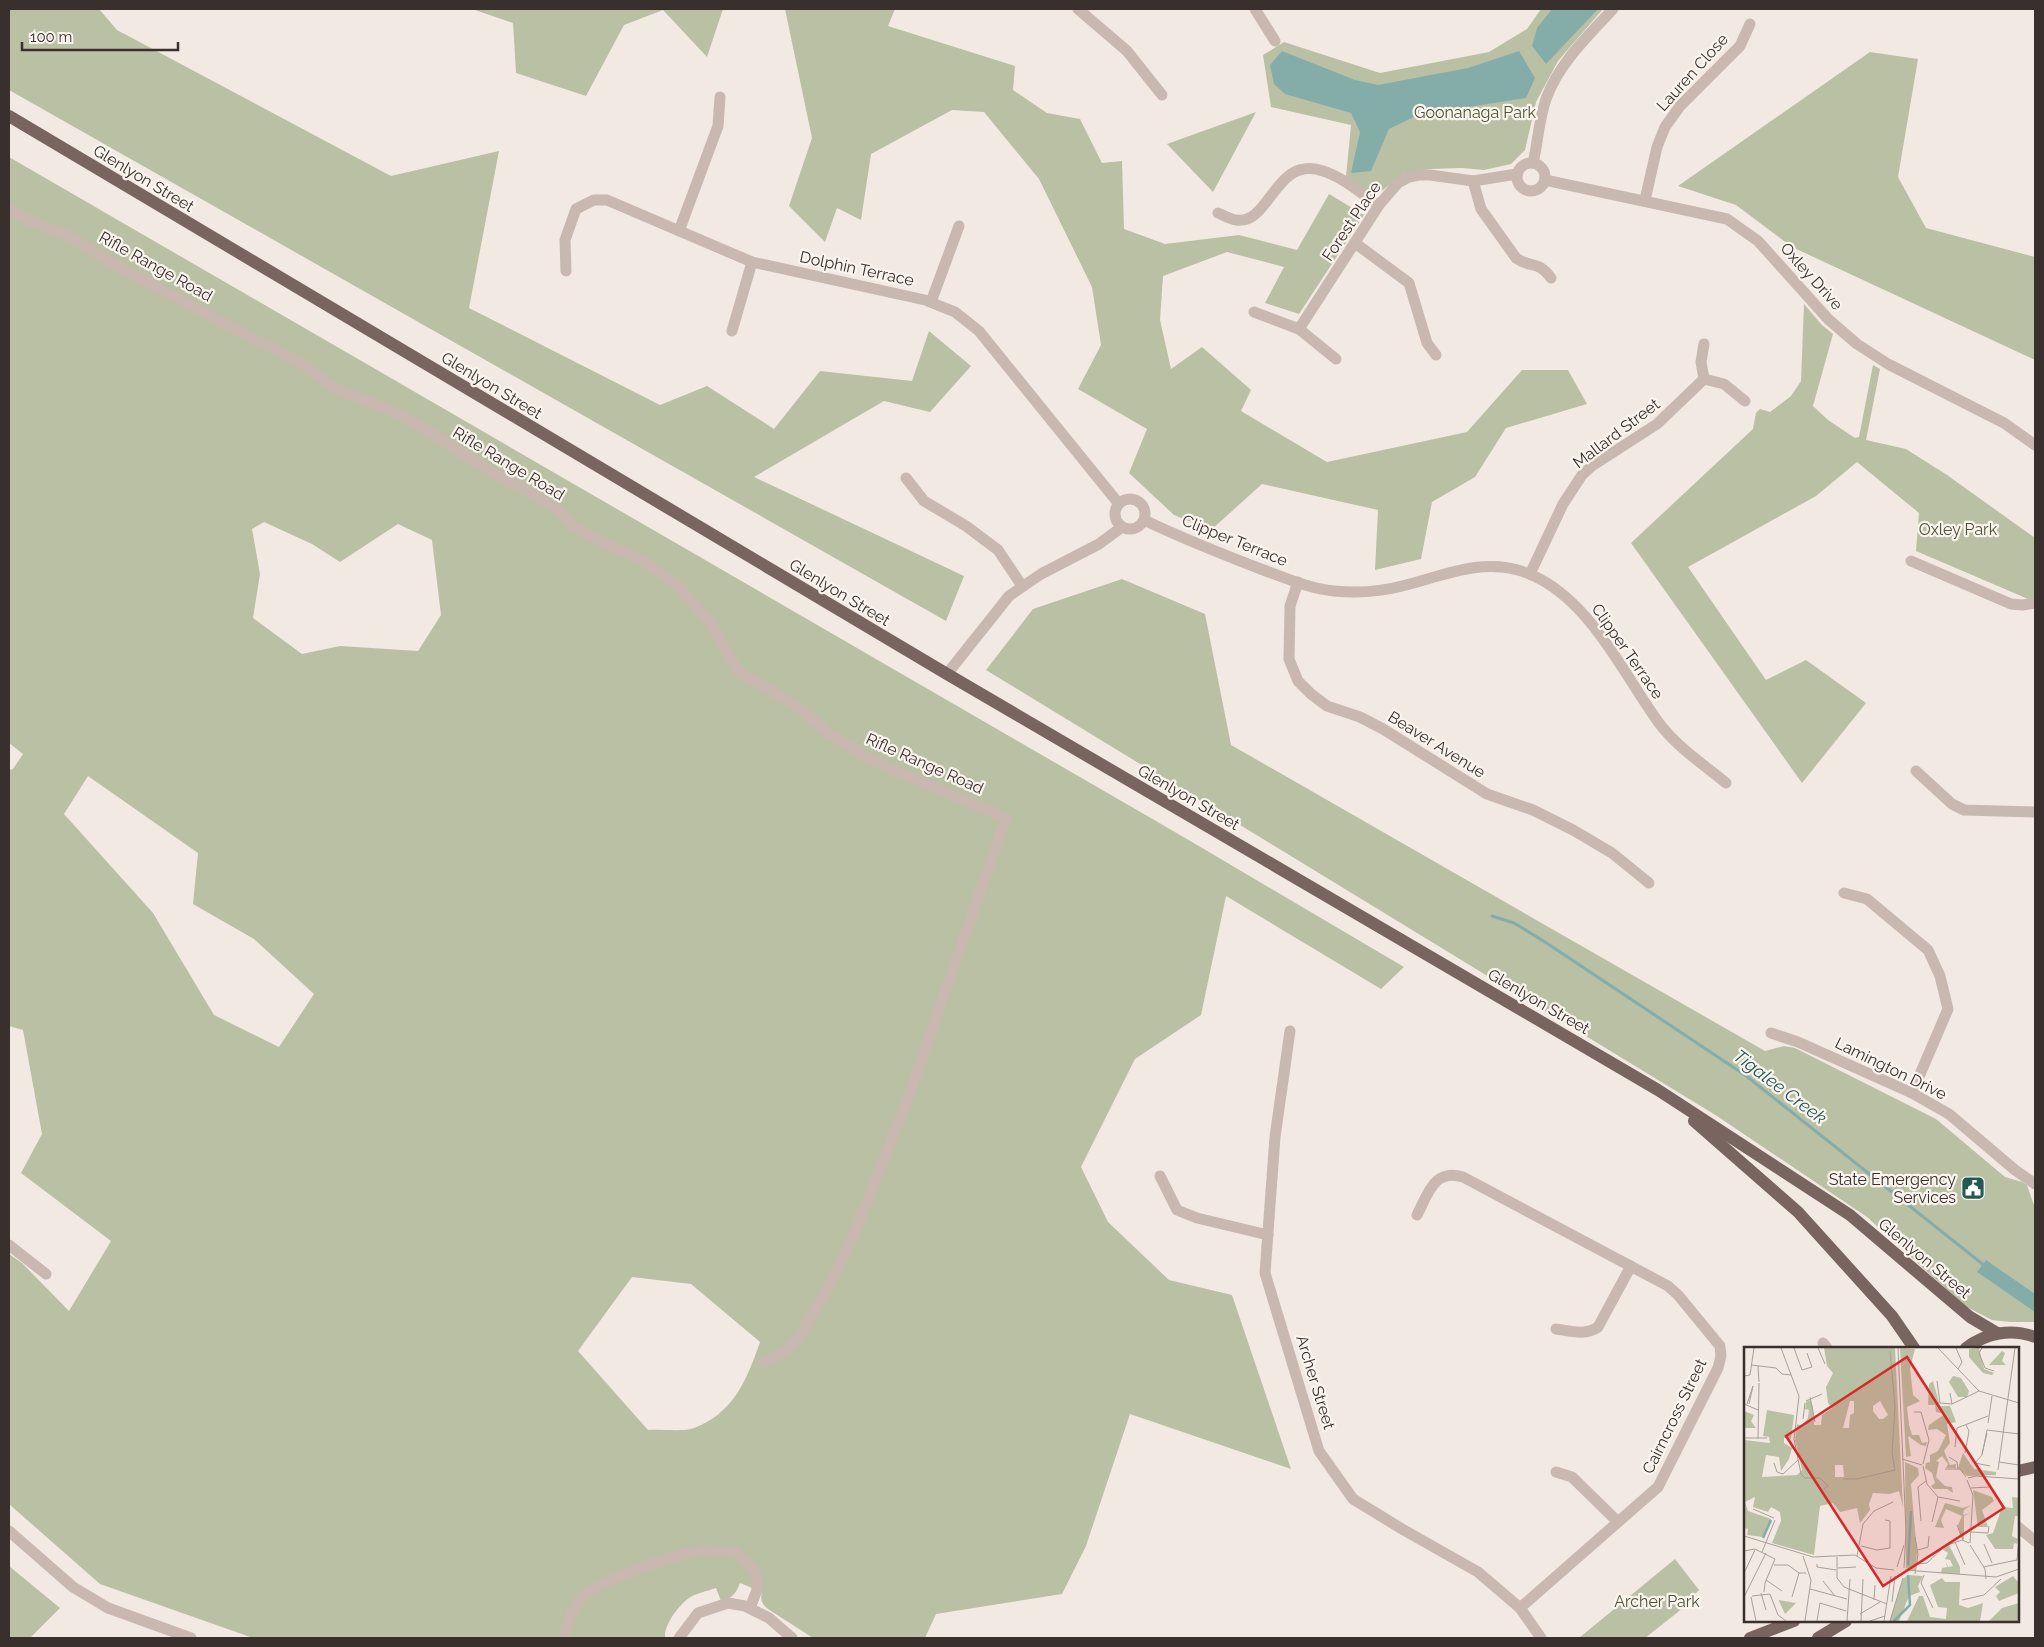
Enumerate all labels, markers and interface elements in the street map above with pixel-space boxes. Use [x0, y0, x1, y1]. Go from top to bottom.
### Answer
scale bar [22, 20, 179, 52]
text: 100 m [30, 28, 72, 46]
street label: Lauren Close [1653, 30, 1732, 115]
park label: Goonanaga Park [1414, 103, 1536, 122]
street label: Glenlyon Street [90, 141, 198, 216]
street label: Forest Place [1318, 178, 1385, 265]
street label: Rifle Range Road [96, 227, 216, 305]
street label: Oxley Drive [1776, 239, 1847, 314]
street label: Dolphin Terrace [798, 247, 916, 290]
street label: Glenlyon Street [438, 348, 546, 423]
street label: Mallard Street [1569, 394, 1664, 472]
street label: Rifle Range Road [450, 423, 568, 504]
street label: Clipper Terrace [1179, 511, 1290, 570]
park label: Oxley Park [1919, 520, 1998, 539]
street label: Glenlyon Street [786, 555, 894, 630]
street label: Clipper Terrace [1588, 600, 1668, 703]
street label: Beaver Avenue [1385, 707, 1489, 782]
street label: Rifle Range Road [863, 729, 987, 798]
street label: Glenlyon Street [1135, 761, 1244, 835]
street label: Glenlyon Street [1485, 965, 1594, 1039]
street label: Lamington Drive [1832, 1033, 1950, 1104]
water label: Tigalee Creek [1730, 1045, 1831, 1129]
place label: State Emergency Services [1829, 1170, 1956, 1207]
public building icon: State Emergency Services [1960, 1175, 1986, 1201]
street label: Glenlyon Street [1875, 1214, 1975, 1303]
street label: Archer Street [1292, 1333, 1339, 1432]
inset map [1744, 1347, 2019, 1622]
street label: Cairncross Street [1638, 1355, 1711, 1477]
park label: Archer Park [1614, 1592, 1700, 1611]

